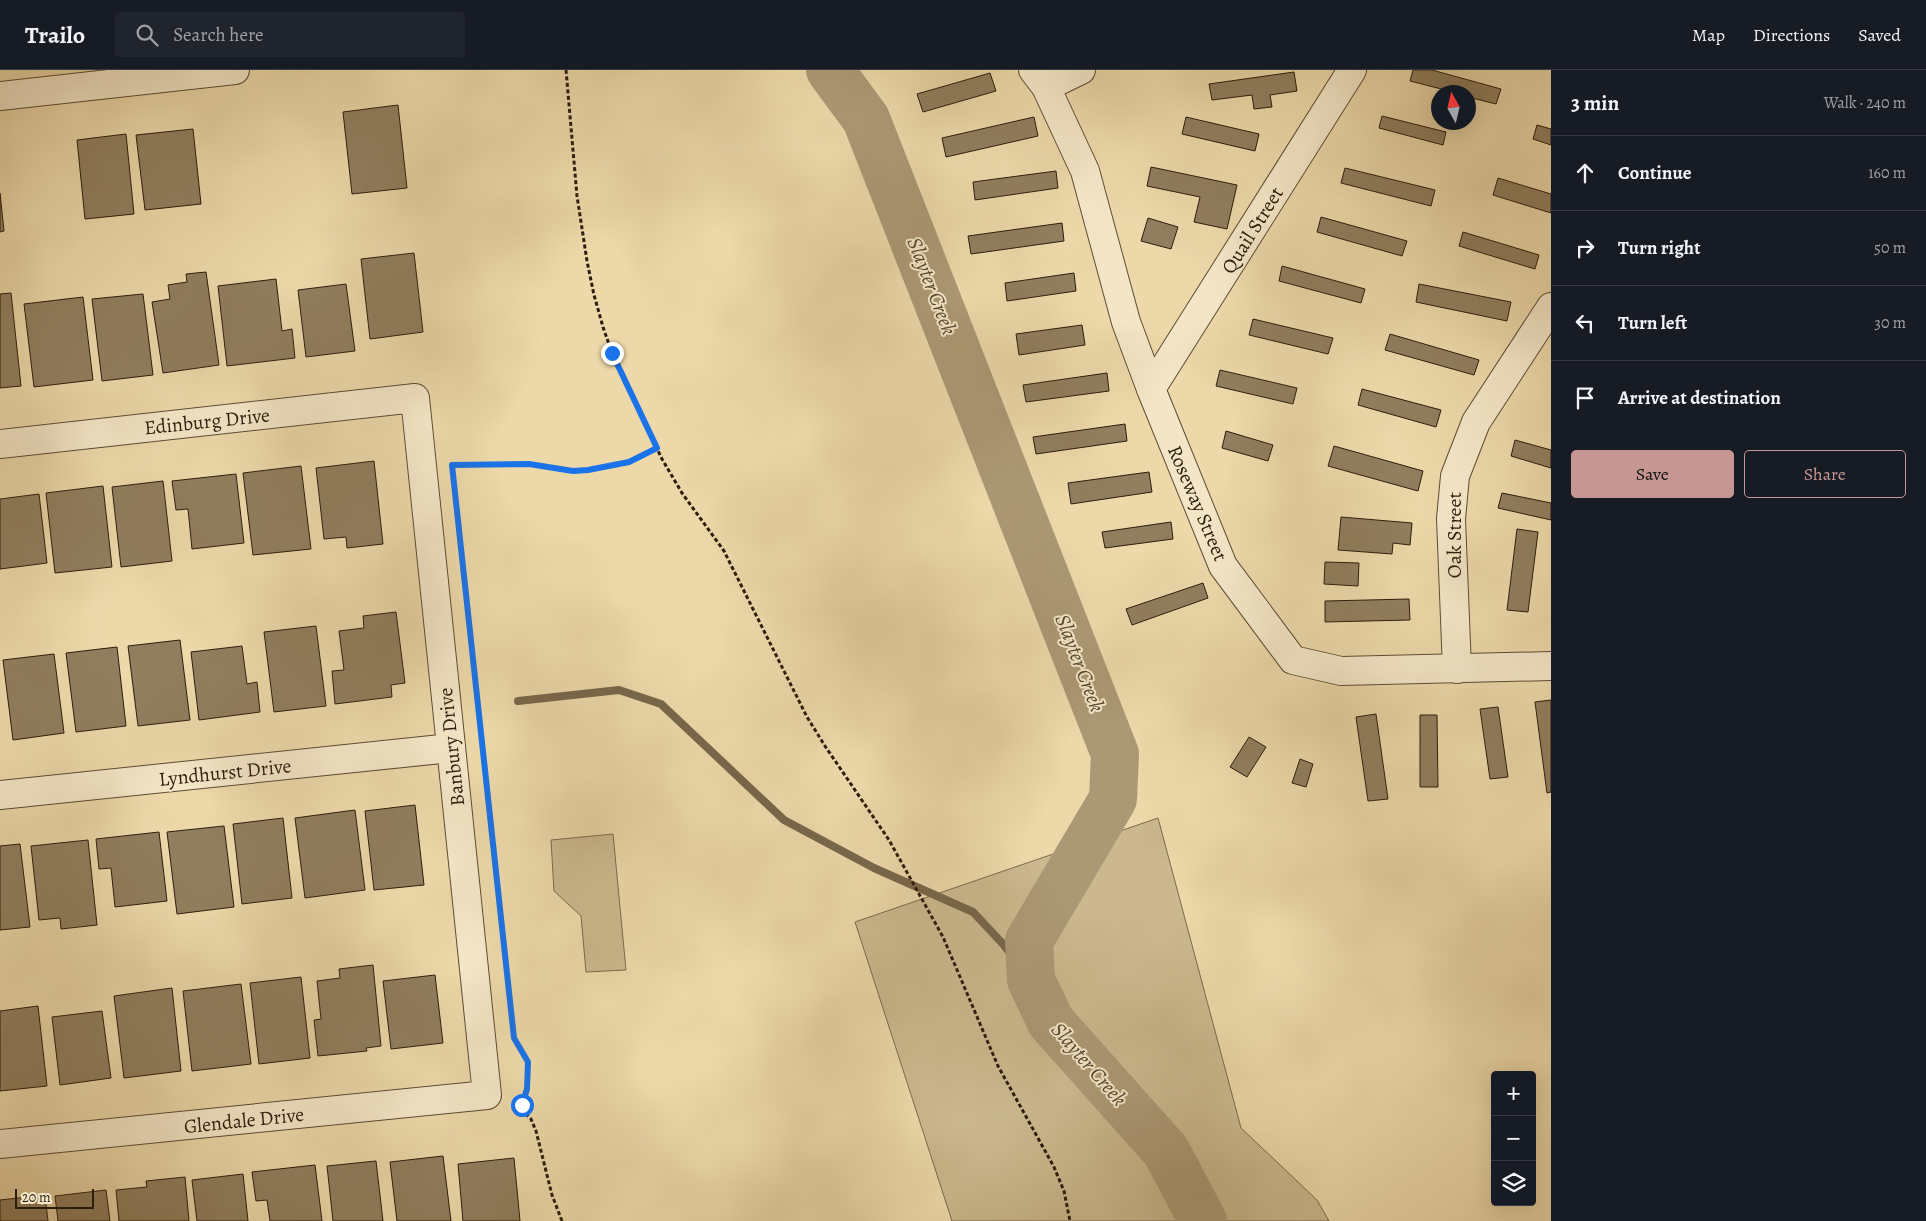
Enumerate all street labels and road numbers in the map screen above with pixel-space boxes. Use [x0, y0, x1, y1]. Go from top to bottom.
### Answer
street label: Quail Street [1215, 181, 1290, 279]
street label: Edinburg Drive [143, 401, 271, 442]
street label: Roseway Street [1161, 441, 1234, 566]
street label: Oak Street [1441, 491, 1468, 578]
street label: Banbury Drive [432, 686, 471, 808]
street label: Lyndhurst Drive [157, 752, 293, 793]
street label: Glendale Drive [183, 1101, 306, 1140]

